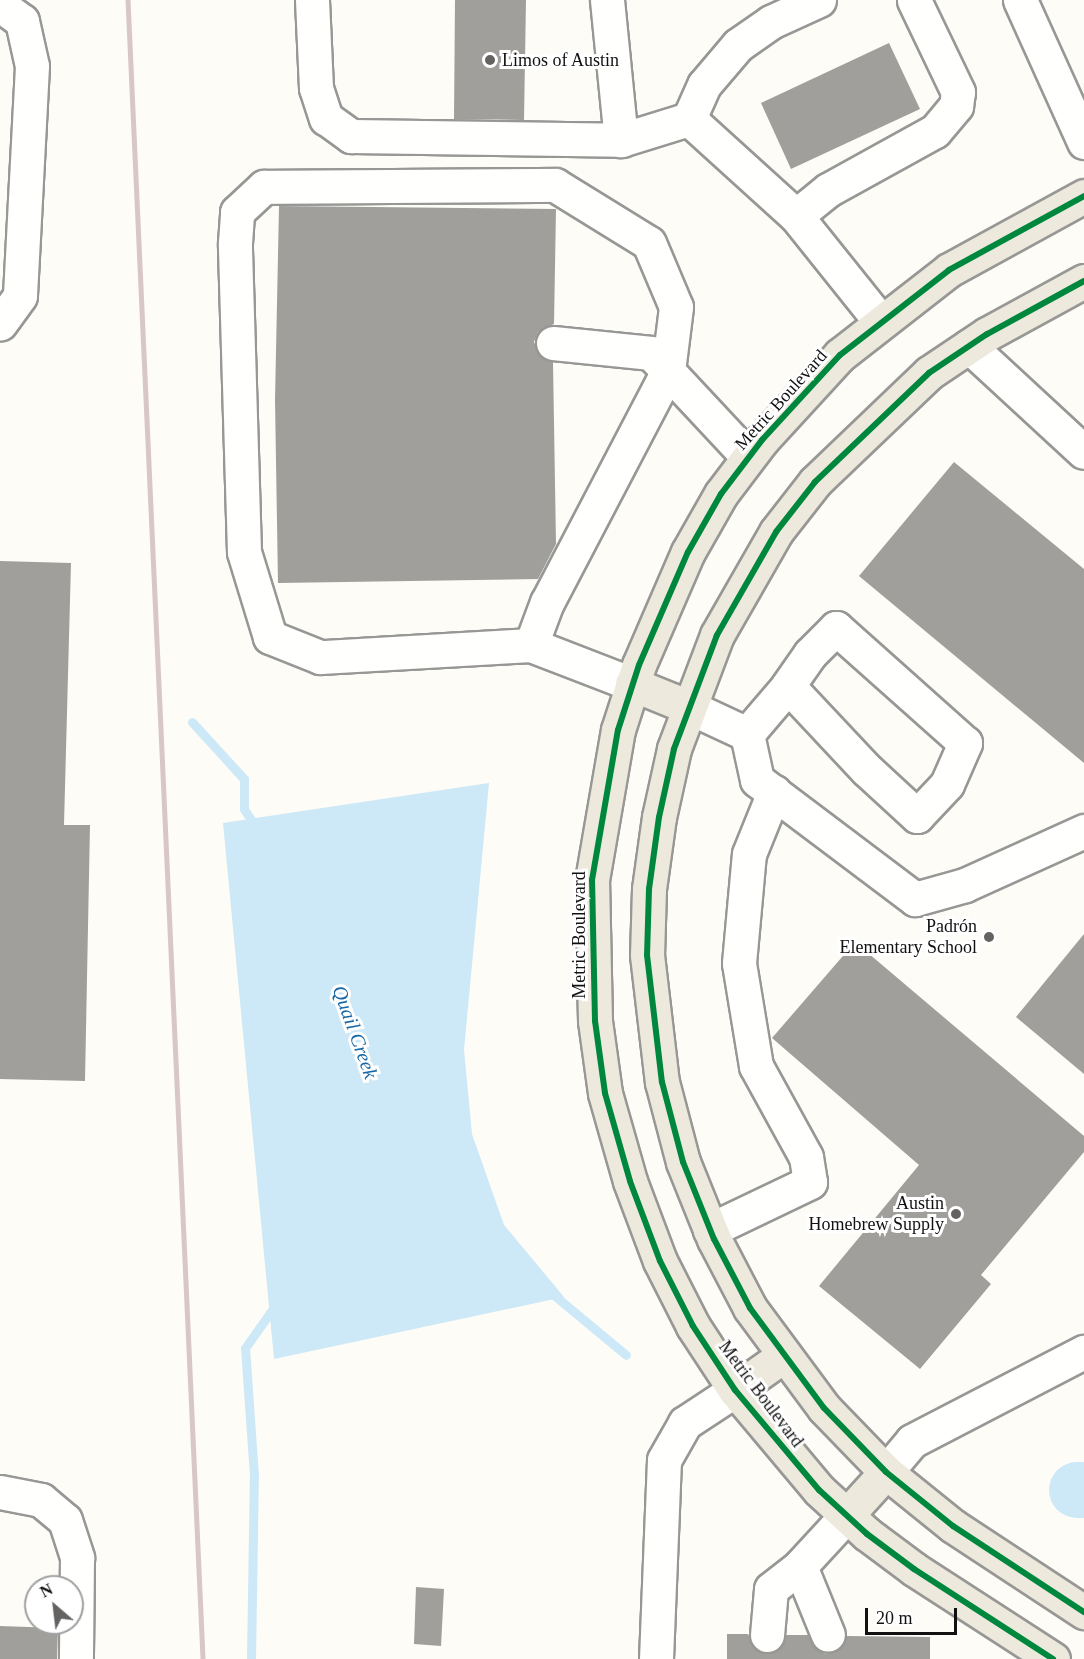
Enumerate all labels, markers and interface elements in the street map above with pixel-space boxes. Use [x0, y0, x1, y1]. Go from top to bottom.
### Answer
place label: Limos of Austin [502, 49, 620, 71]
marker: Limos of Austin [483, 53, 497, 67]
street label: Metric Boulevard [730, 345, 832, 455]
street label: Metric Boulevard [568, 871, 590, 999]
place label: Padrón Elementary School [840, 916, 977, 958]
marker: Padrón Elementary School [982, 930, 996, 944]
water label: Quail Creek [327, 982, 383, 1082]
place label: Austin Homebrew Supply [809, 1193, 944, 1236]
marker: Austin Homebrew Supply [949, 1207, 963, 1221]
street label: Metric Boulevard [714, 1337, 808, 1451]
north arrow [24, 1575, 84, 1635]
text: N [37, 1580, 55, 1601]
scale bar [868, 1596, 960, 1634]
text: 20 m [876, 1608, 913, 1628]

